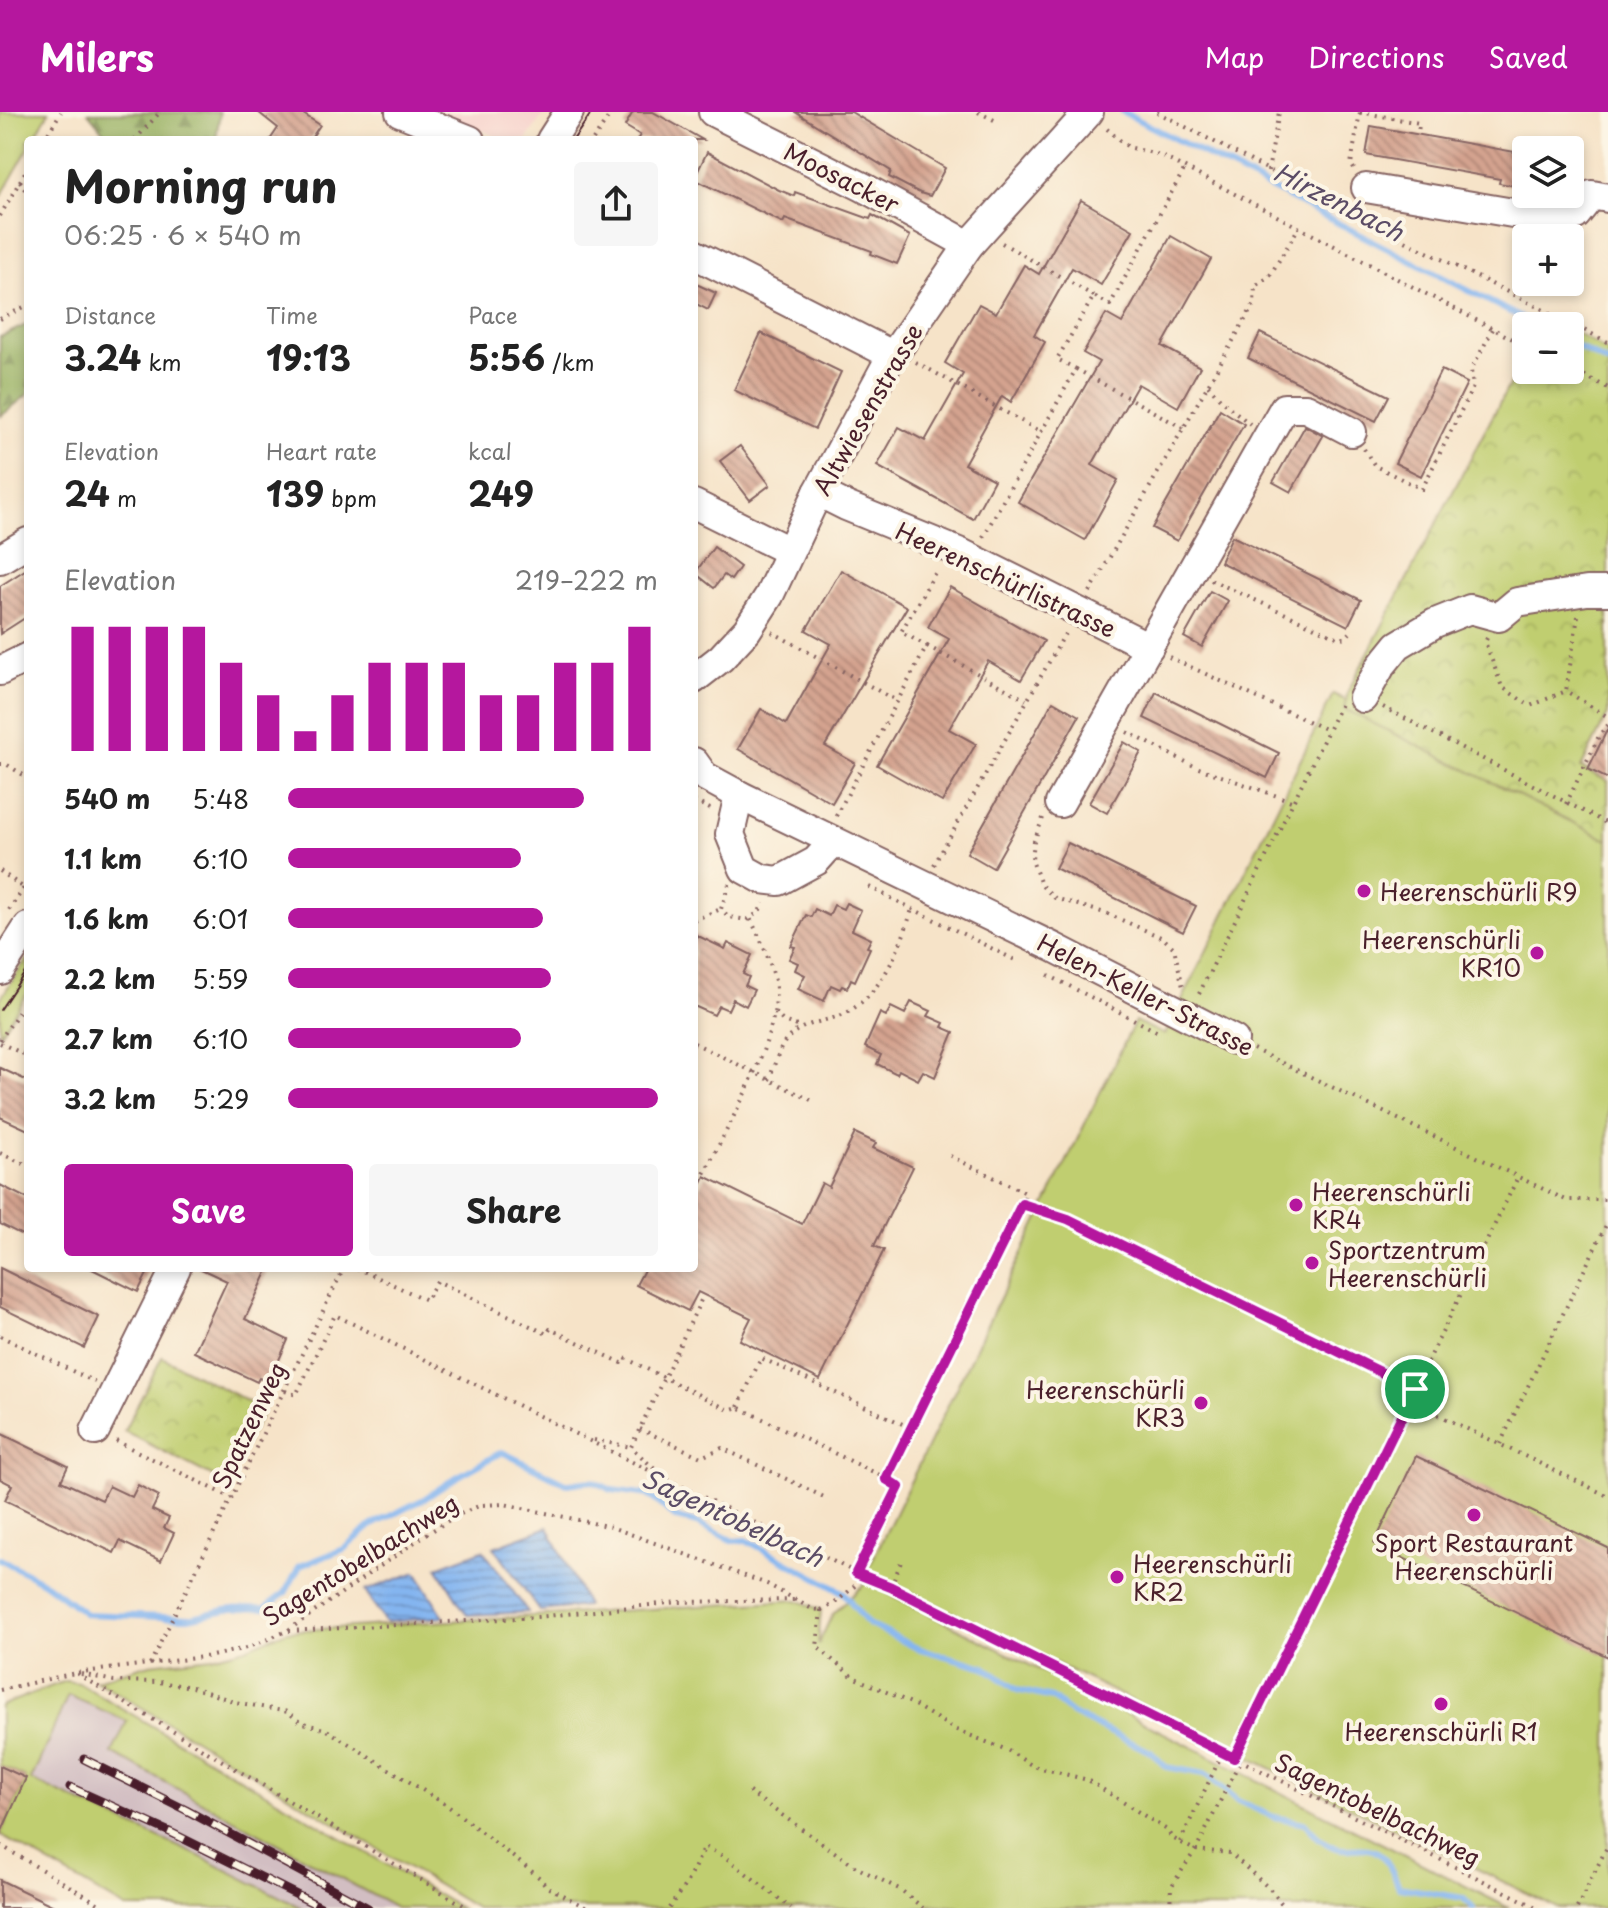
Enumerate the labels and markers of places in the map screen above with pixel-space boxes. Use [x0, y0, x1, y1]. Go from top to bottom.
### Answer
place label: Heerenschürli R9 [1380, 873, 1578, 909]
marker: Heerenschürli R9 [1355, 882, 1373, 900]
place label: Heerenschürli KR10 [1362, 921, 1521, 985]
marker: Heerenschürli KR10 [1528, 944, 1546, 962]
place label: Heerenschürli KR4 [1312, 1173, 1471, 1237]
marker: Heerenschürli KR4 [1287, 1196, 1305, 1214]
place label: Sportzentrum Heerenschürli [1328, 1231, 1487, 1295]
marker: Sportzentrum Heerenschürli [1303, 1254, 1321, 1272]
pin [1381, 1355, 1449, 1423]
place label: Heerenschürli KR3 [1026, 1371, 1185, 1435]
marker: Heerenschürli KR3 [1192, 1394, 1210, 1412]
marker: Sport Restaurant Heerenschürli [1465, 1506, 1483, 1524]
place label: Sport Restaurant Heerenschürli [1375, 1524, 1574, 1588]
place label: Heerenschürli KR2 [1133, 1545, 1292, 1609]
marker: Heerenschürli KR2 [1108, 1568, 1126, 1586]
marker: Heerenschürli R1 [1432, 1695, 1450, 1713]
place label: Heerenschürli R1 [1345, 1713, 1537, 1749]

